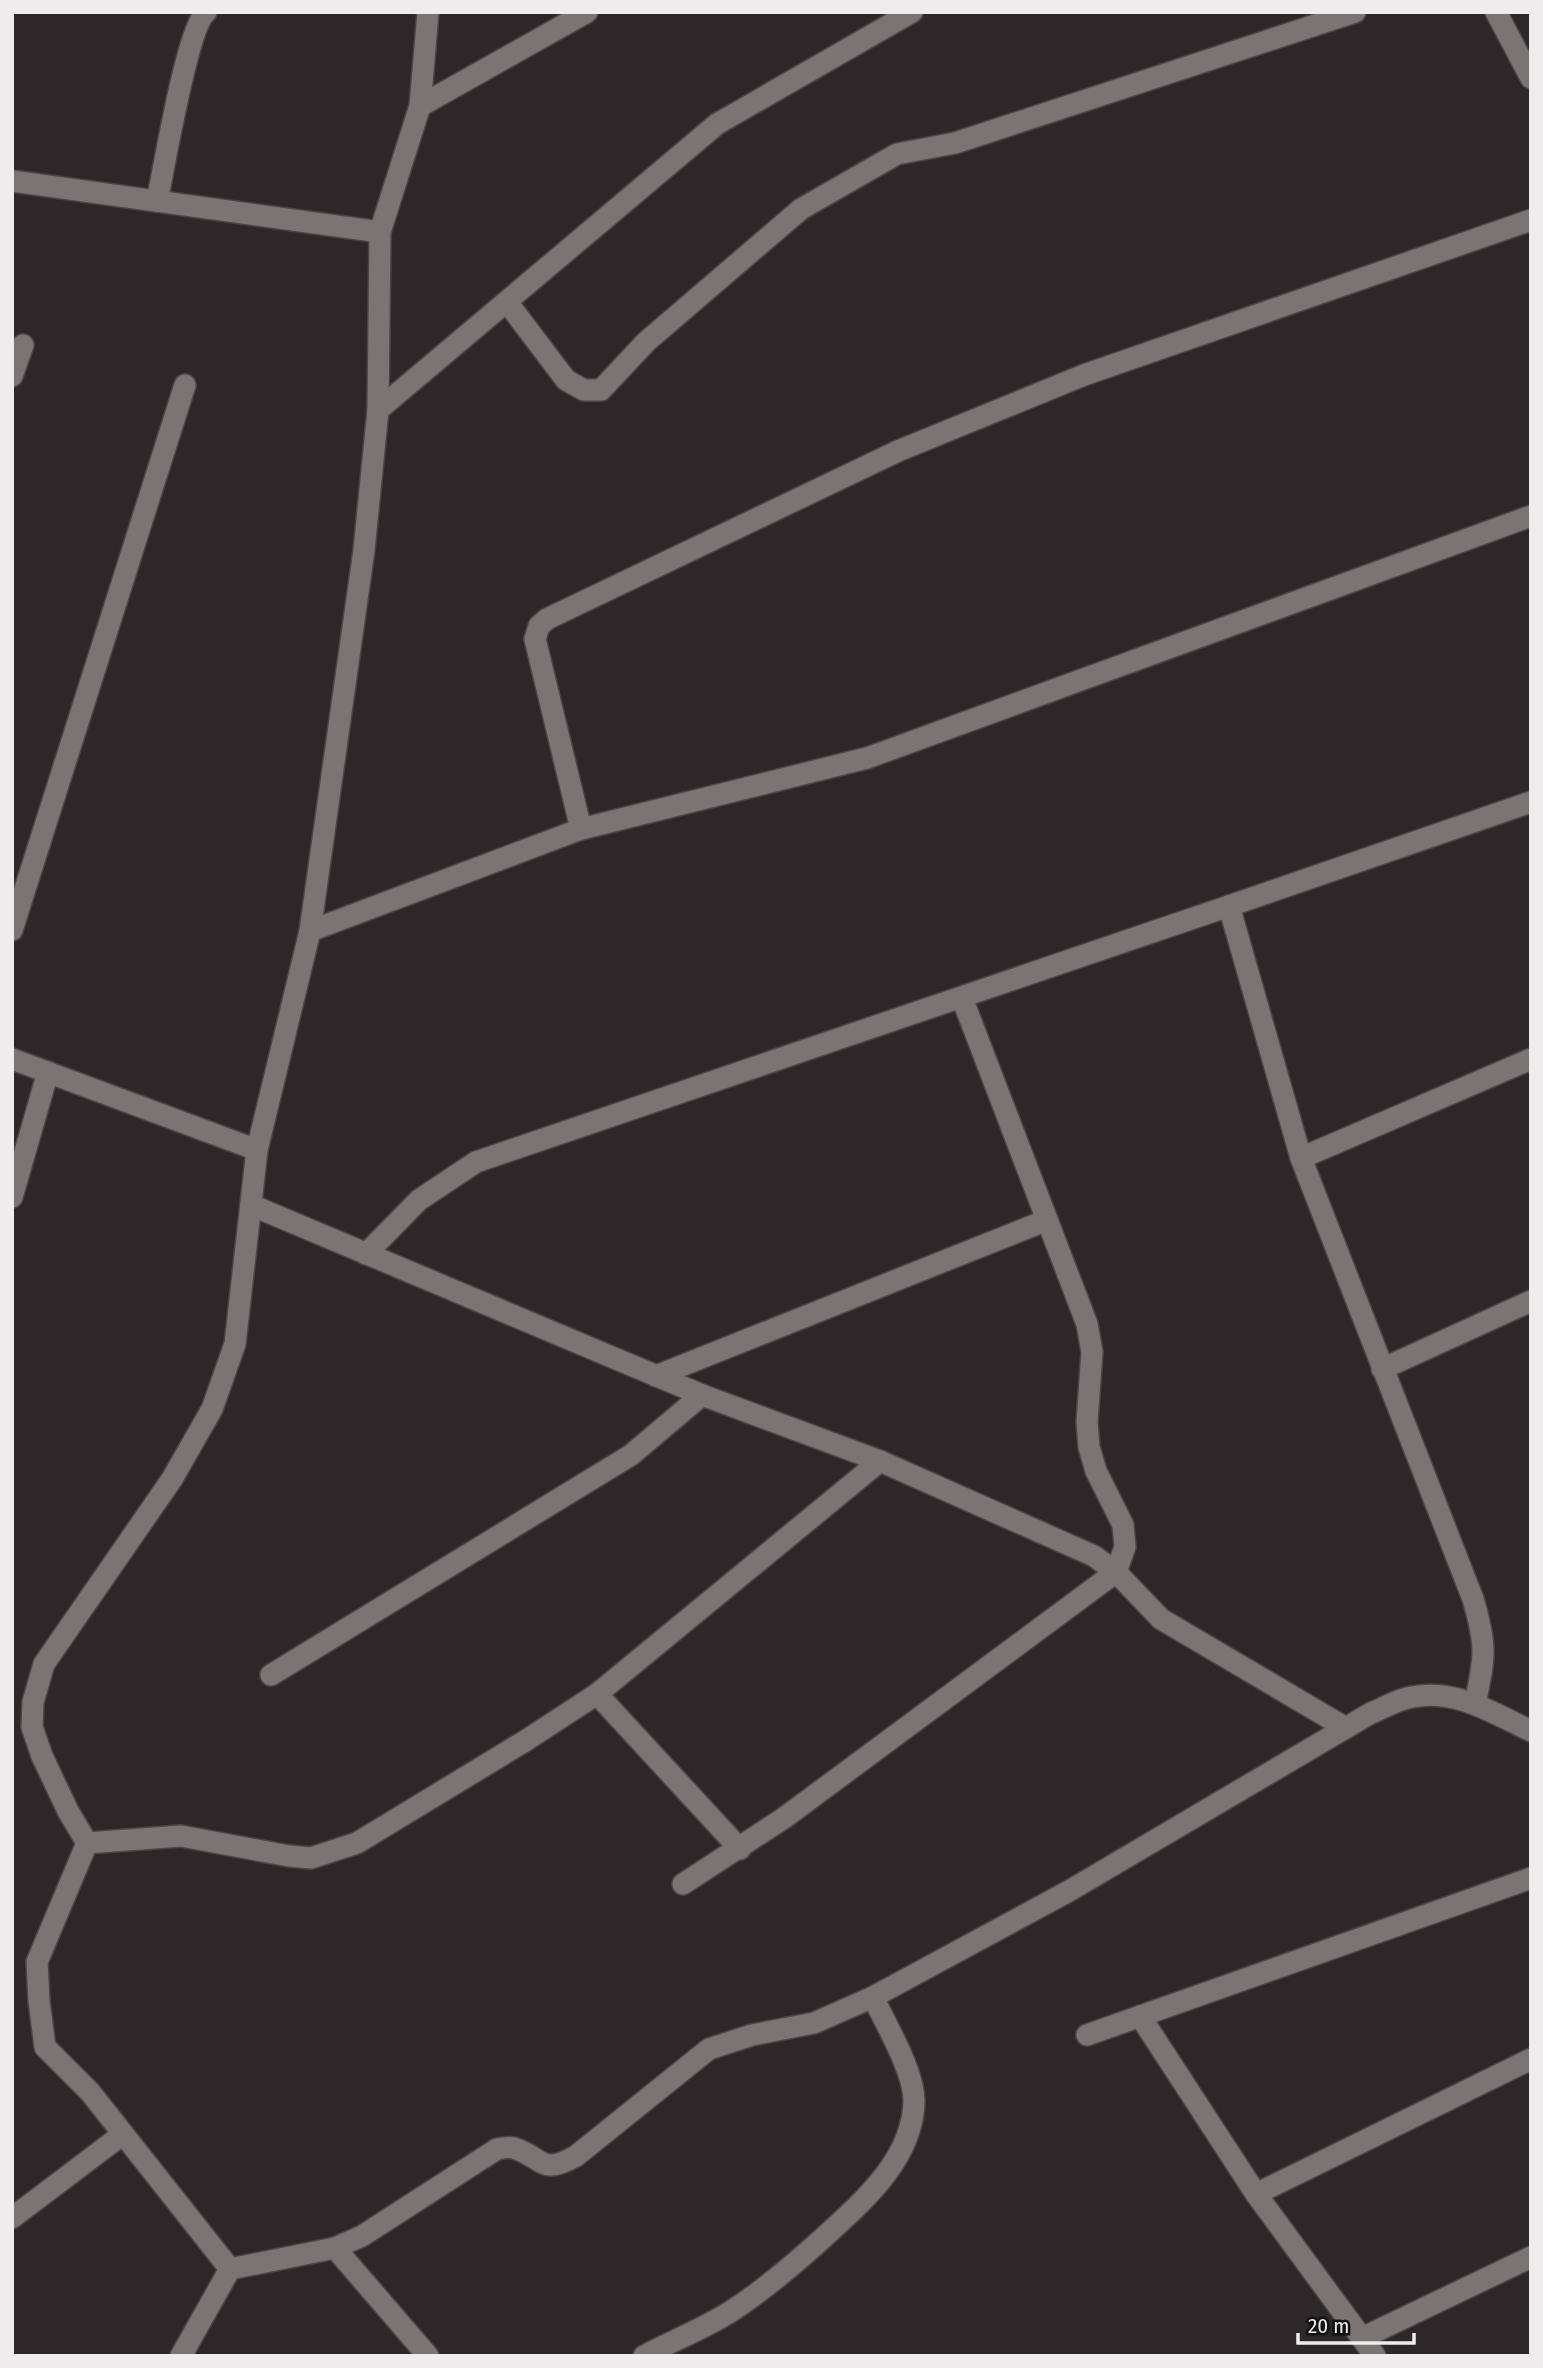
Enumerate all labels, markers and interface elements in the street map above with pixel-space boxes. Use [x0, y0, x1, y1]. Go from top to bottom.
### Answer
scale bar [1298, 2302, 1414, 2346]
text: 20 m [1308, 2313, 1349, 2339]

